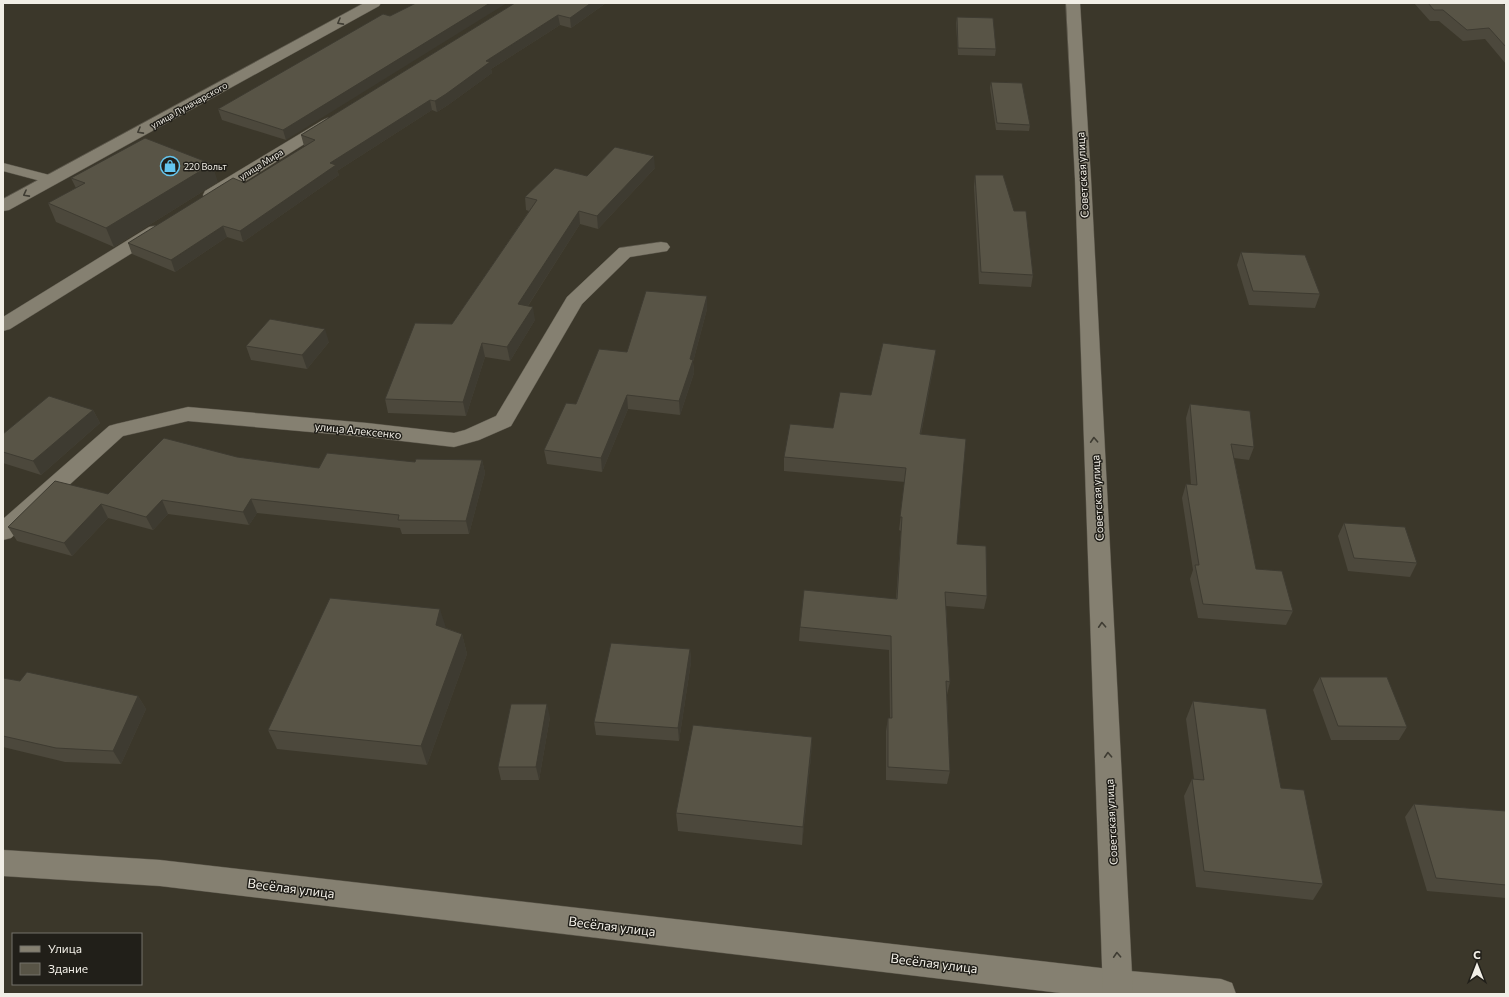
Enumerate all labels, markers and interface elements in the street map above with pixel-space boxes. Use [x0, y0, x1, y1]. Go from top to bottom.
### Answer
one-way arrow [337, 17, 344, 24]
street label: улица Луначарского [149, 79, 229, 131]
one-way arrow [137, 127, 144, 134]
street label: Советская улица [1073, 132, 1091, 218]
street label: улица Мира [237, 146, 285, 182]
shop icon: 220 Вольт [159, 155, 181, 177]
place label: 220 Вольт [184, 161, 227, 172]
one-way arrow [23, 189, 30, 196]
street label: улица Алексенко [314, 419, 403, 441]
one-way arrow [1090, 437, 1099, 443]
street label: Советская улица [1088, 455, 1106, 541]
one-way arrow [1098, 622, 1107, 628]
one-way arrow [1104, 752, 1112, 758]
street label: Советская улица [1102, 779, 1120, 865]
street label: Весёлая улица [247, 875, 335, 901]
street label: Весёлая улица [568, 913, 656, 939]
legend [12, 933, 142, 985]
text: Улица [48, 941, 82, 955]
north arrow [1457, 945, 1497, 985]
text: С [1473, 948, 1481, 961]
street label: Весёлая улица [890, 950, 978, 976]
one-way arrow [1113, 952, 1121, 958]
text: Здание [48, 961, 88, 975]

